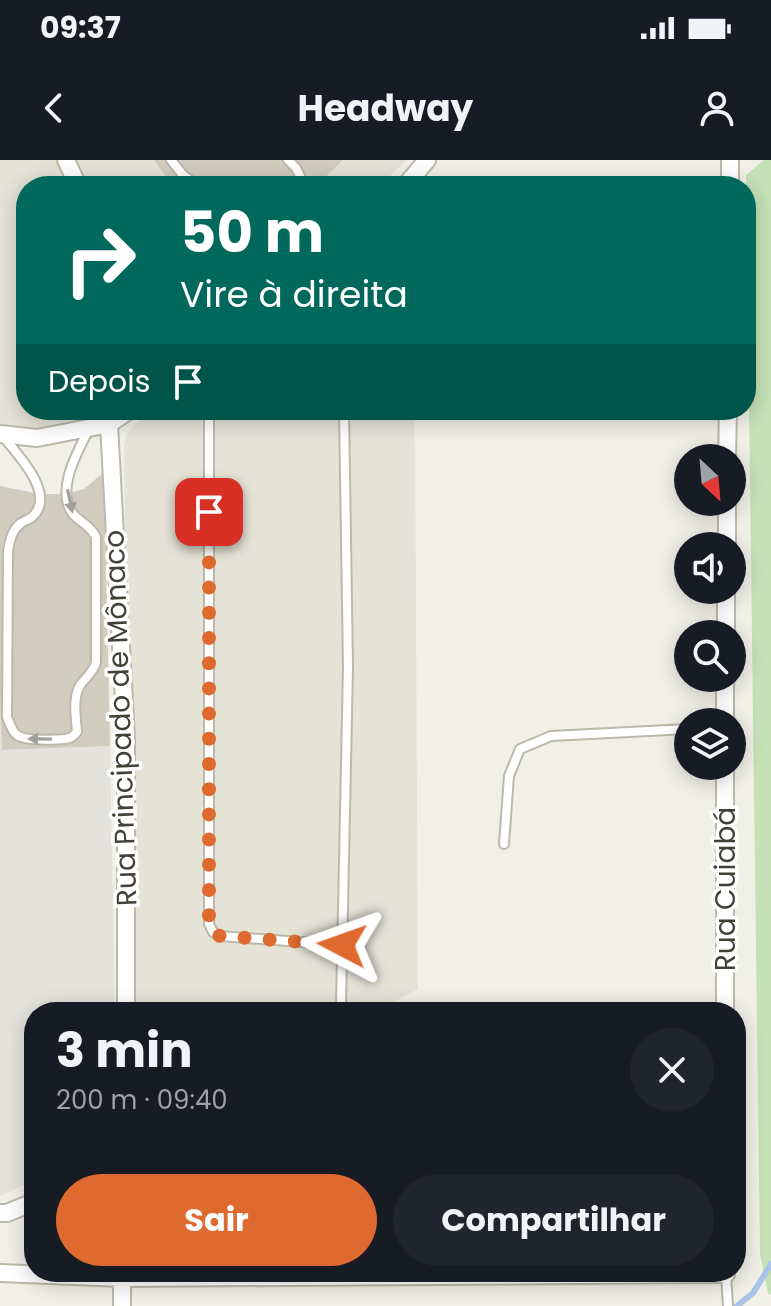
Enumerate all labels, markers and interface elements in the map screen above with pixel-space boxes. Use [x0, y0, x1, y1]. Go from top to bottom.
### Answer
text: 09:37 [40, 6, 121, 49]
text: Headway [298, 83, 473, 134]
icon: back [32, 86, 76, 130]
icon: person [695, 86, 739, 130]
text: 50 m [180, 193, 324, 272]
icon: right [48, 208, 152, 312]
text: Vire à direita [180, 269, 408, 320]
text: Depois [48, 360, 150, 403]
icon: arrive [166, 360, 210, 404]
north arrow [674, 444, 746, 516]
map controls [674, 444, 746, 780]
pin [175, 478, 243, 546]
one-way arrow [64, 488, 77, 513]
icon: arrive [187, 490, 231, 534]
street label: Rua Principado de Mônaco [94, 529, 147, 907]
button: sound [674, 532, 746, 604]
button: search [674, 620, 746, 692]
button: layers [674, 708, 746, 780]
one-way arrow [27, 732, 52, 745]
street label: Rua Cuiabá [706, 807, 745, 971]
position arrow [300, 903, 384, 987]
text: 3 min [56, 1017, 193, 1084]
button: close [630, 1028, 714, 1112]
text: 200 m · 09:40 [56, 1082, 228, 1118]
button: Sair [56, 1174, 377, 1266]
button: Compartilhar [393, 1174, 714, 1266]

